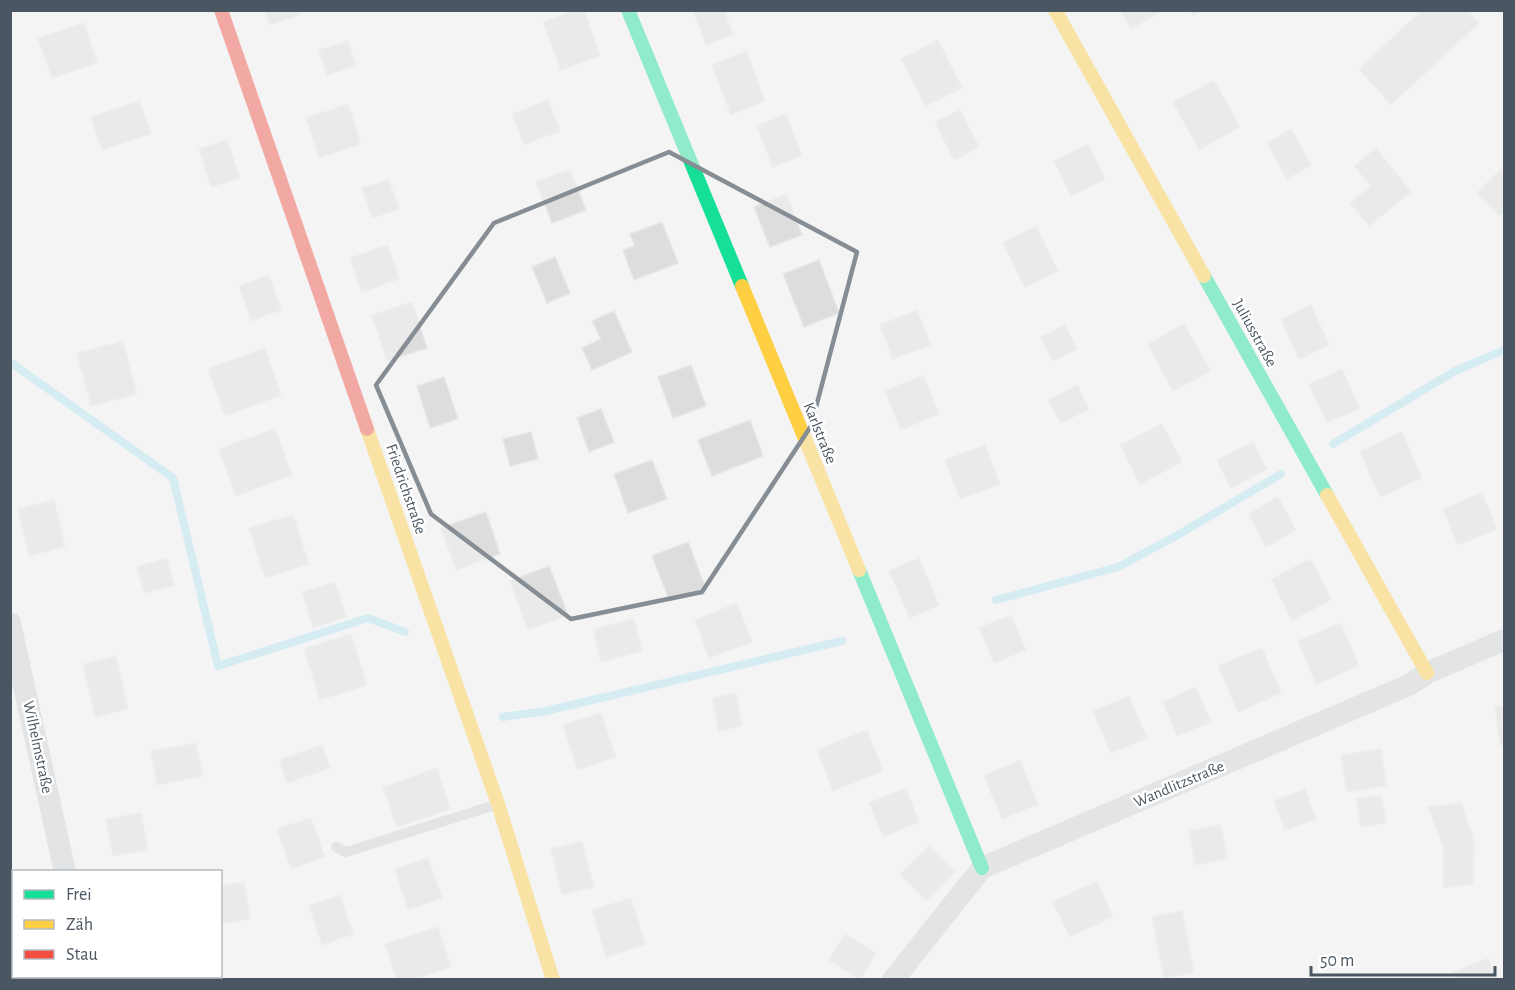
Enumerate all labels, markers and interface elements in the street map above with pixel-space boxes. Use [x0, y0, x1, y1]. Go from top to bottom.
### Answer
street label: Juliusstraße [1230, 297, 1280, 369]
street label: Karlstraße [800, 400, 840, 466]
street label: Friedrichstraße [383, 442, 429, 536]
street label: Wilhelmstraße [20, 699, 56, 795]
street label: Wandlitzstraße [1132, 758, 1226, 810]
legend [12, 870, 222, 978]
text: Frei [66, 886, 92, 904]
text: Zäh [66, 916, 93, 934]
scale bar [1311, 939, 1496, 977]
text: Stau [66, 946, 98, 964]
text: 50 m [1320, 952, 1354, 970]

